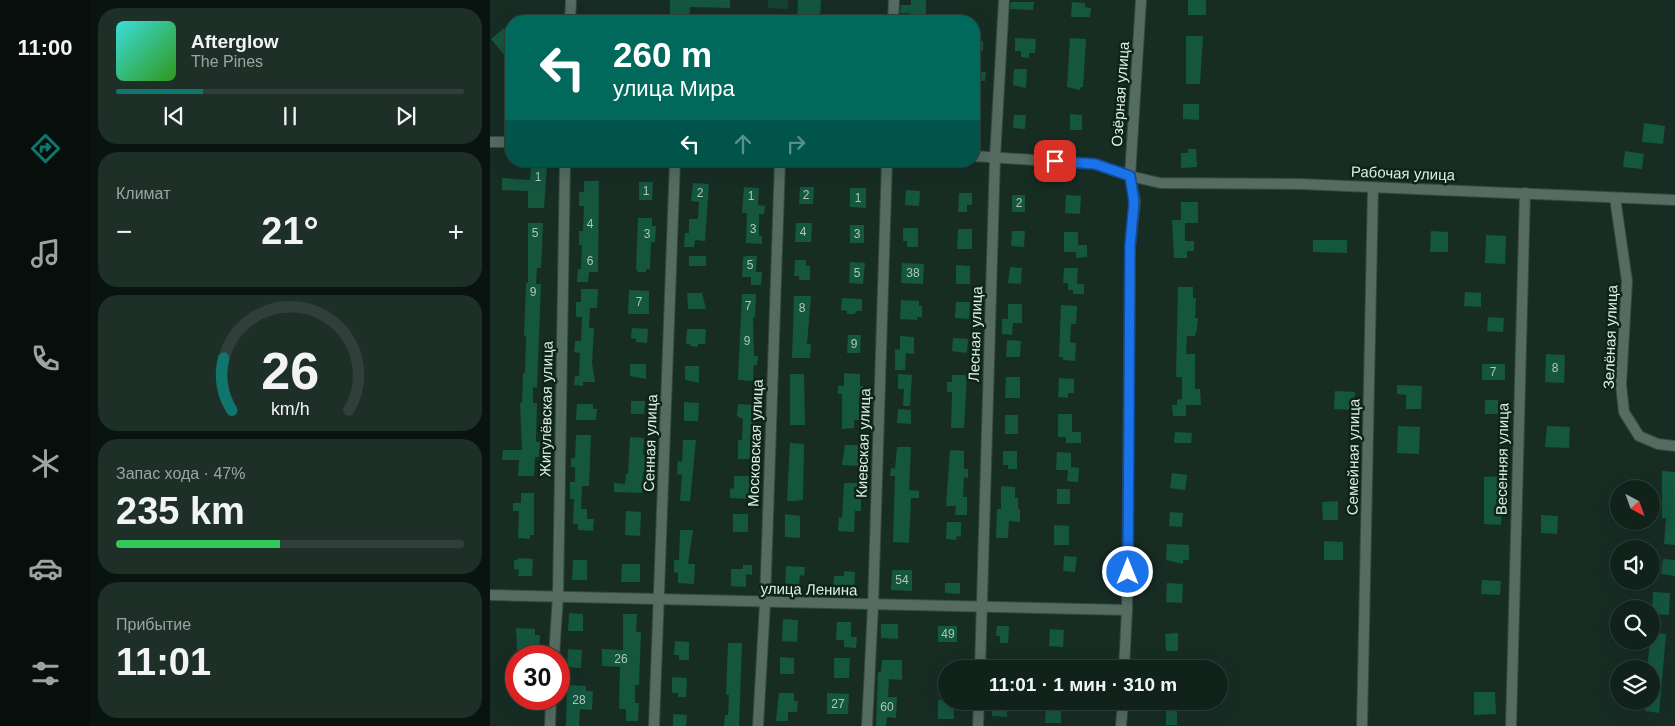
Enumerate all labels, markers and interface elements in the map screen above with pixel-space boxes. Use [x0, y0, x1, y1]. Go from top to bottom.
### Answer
text: Afterglow [191, 31, 279, 52]
text: 11:00 [17, 35, 73, 60]
icon: left [530, 35, 595, 100]
text: 260 m [613, 35, 712, 74]
street label: Озёрная улица [1108, 40, 1132, 147]
text: The Pines [191, 53, 263, 70]
text: улица Мира [613, 76, 735, 101]
icon: previous [160, 102, 188, 130]
icon: pause [276, 102, 304, 130]
icon: next [392, 102, 420, 130]
icon: left [676, 130, 704, 158]
icon: ahead [729, 130, 757, 158]
icon: right [782, 130, 810, 158]
icon: directions [28, 131, 63, 166]
pin [1034, 140, 1076, 182]
icon: arrive [1041, 147, 1069, 175]
street label: Рабочая улица [1351, 163, 1456, 183]
house number: 1 [535, 170, 542, 184]
house number: 1 [643, 184, 650, 198]
text: Климат [116, 185, 170, 202]
house number: 2 [697, 186, 704, 200]
house number: 2 [803, 188, 810, 202]
house number: 1 [748, 189, 755, 203]
house number: 1 [855, 191, 862, 205]
house number: 2 [1016, 196, 1023, 210]
text: 21° [261, 210, 319, 252]
text: − [116, 216, 132, 247]
text: + [448, 216, 464, 247]
house number: 4 [587, 217, 594, 231]
house number: 3 [750, 222, 757, 236]
house number: 4 [800, 225, 807, 239]
house number: 5 [532, 226, 539, 240]
house number: 3 [644, 227, 651, 241]
house number: 3 [854, 227, 861, 241]
icon: music [28, 236, 63, 271]
house number: 6 [587, 254, 594, 268]
house number: 5 [747, 258, 754, 272]
house number: 5 [854, 266, 861, 280]
house number: 38 [906, 266, 920, 280]
street label: Зелёная улица [1600, 284, 1620, 389]
house number: 9 [530, 285, 537, 299]
street label: Лесная улица [965, 285, 985, 382]
house number: 7 [636, 295, 643, 309]
house number: 7 [745, 299, 752, 313]
house number: 8 [799, 301, 806, 315]
house number: 9 [744, 334, 751, 348]
house number: 9 [851, 337, 858, 351]
street label: Жигулёвская улица [536, 340, 556, 477]
icon: phone [28, 341, 63, 376]
text: 26 [261, 342, 319, 400]
house number: 8 [1552, 361, 1559, 375]
house number: 7 [1490, 365, 1497, 379]
street label: Московская улица [744, 378, 766, 507]
street label: Киевская улица [853, 387, 873, 498]
street label: Сенная улица [640, 393, 660, 492]
street label: Семейная улица [1343, 398, 1363, 515]
text: km/h [271, 399, 309, 419]
street label: Весенняя улица [1493, 402, 1511, 515]
icon: climate [28, 446, 63, 481]
text: Запас хода · 47% [116, 465, 245, 482]
north arrow [1610, 480, 1660, 530]
map controls [1610, 480, 1660, 710]
text: 235 km [116, 490, 245, 532]
button: sound [1610, 540, 1660, 590]
position arrow [1101, 545, 1153, 597]
icon: car [28, 551, 63, 586]
house number: 54 [895, 573, 909, 587]
street label: улица Ленина [760, 580, 858, 598]
button: search [1610, 600, 1660, 650]
text: Прибытие [116, 616, 191, 633]
house number: 49 [941, 627, 955, 641]
text: 11:01 [116, 641, 211, 683]
speed limit sign: 30 [505, 645, 570, 710]
house number: 26 [614, 652, 628, 666]
icon: filters [28, 656, 63, 691]
button: layers [1610, 660, 1660, 710]
text: 11:01 · 1 мин · 310 m [989, 674, 1177, 695]
house number: 28 [572, 693, 586, 707]
house number: 27 [831, 697, 845, 711]
house number: 60 [880, 700, 894, 714]

